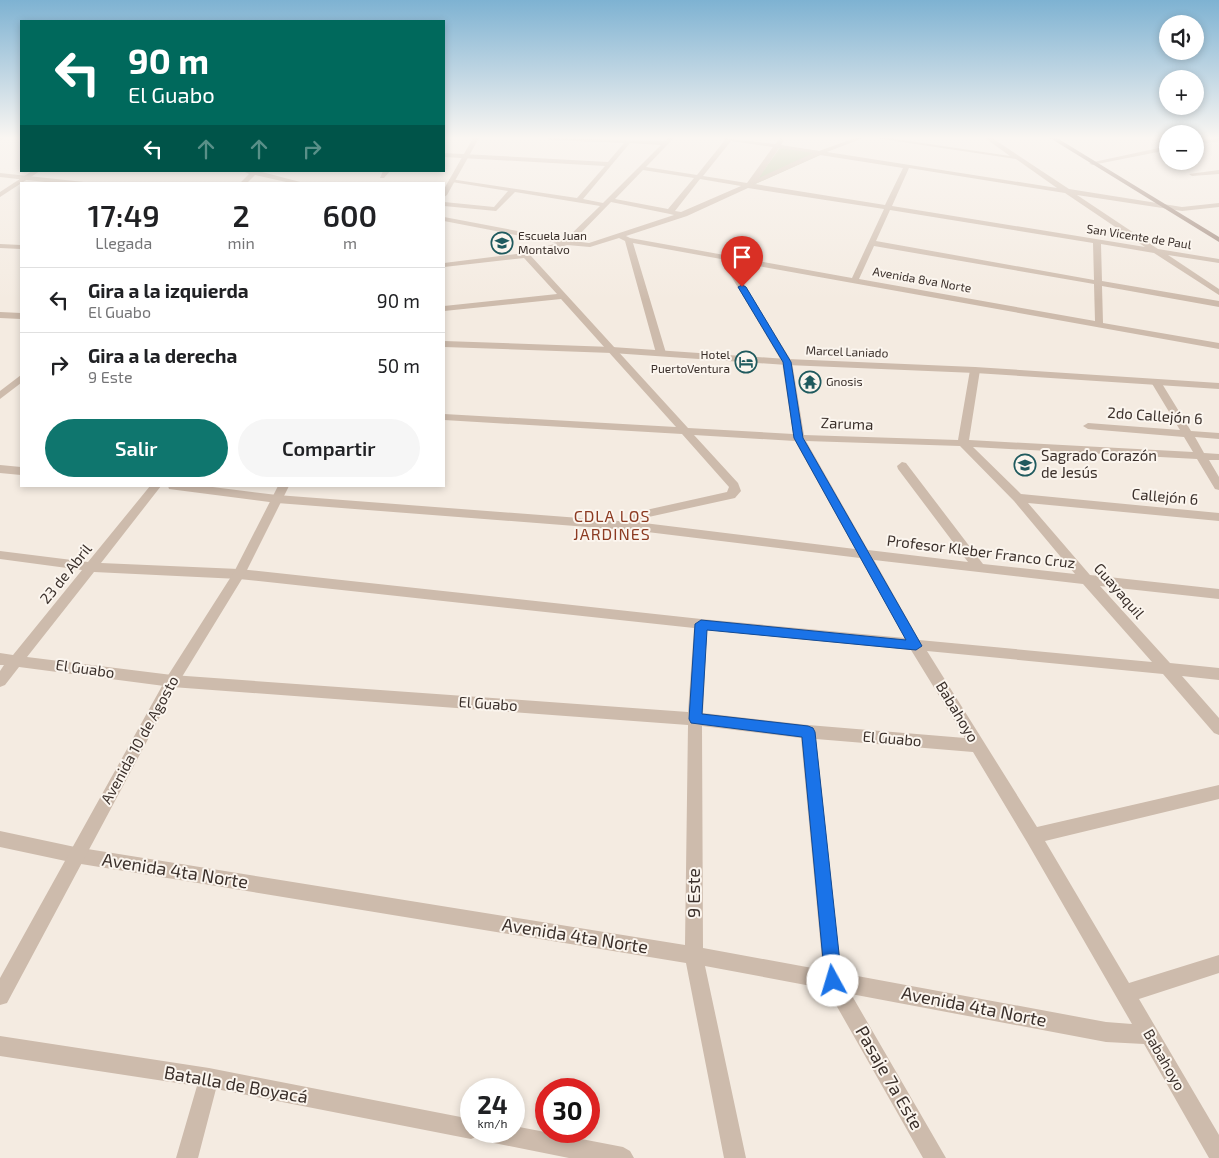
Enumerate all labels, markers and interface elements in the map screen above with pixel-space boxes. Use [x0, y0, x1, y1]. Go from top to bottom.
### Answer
map controls [1159, 15, 1204, 170]
button: sound [1159, 15, 1204, 60]
text: 90 m [128, 39, 209, 81]
icon: left [45, 40, 110, 105]
button: + [1159, 70, 1204, 115]
text: El Guabo [128, 81, 215, 107]
button: − [1159, 125, 1204, 170]
icon: left [139, 135, 167, 163]
icon: ahead [192, 135, 220, 163]
icon: ahead [245, 135, 273, 163]
icon: right [298, 135, 326, 163]
text: 17:49 [88, 197, 160, 233]
text: 2 [233, 197, 250, 233]
text: 600 [323, 197, 377, 233]
street label: San Vicente de Paul [1086, 221, 1193, 251]
place label: Escuela Juan Montalvo [518, 228, 587, 256]
school or university icon: Escuela Juan Montalvo [490, 231, 514, 255]
text: Llegada [95, 233, 152, 252]
text: min [228, 233, 255, 252]
text: m [343, 233, 357, 252]
pin [721, 236, 763, 287]
icon: arrive [728, 243, 756, 271]
street label: Avenida 8va Norte [872, 263, 973, 295]
text: Gira a la izquierda [88, 279, 249, 302]
icon: left [45, 286, 73, 314]
text: 90 m [377, 289, 420, 312]
text: El Guabo [88, 302, 151, 321]
street label: Marcel Laniado [805, 343, 889, 359]
text: Gira a la derecha [88, 344, 237, 367]
place label: Hotel PuertoVentura [651, 347, 730, 375]
hotel icon: Hotel PuertoVentura [734, 350, 758, 374]
icon: right [45, 351, 73, 379]
text: 50 m [377, 354, 420, 377]
text: 9 Este [88, 367, 133, 386]
temple icon: Gnosis [798, 370, 822, 394]
place label: Gnosis [826, 374, 863, 388]
street label: 2do Callejón 6 [1107, 403, 1203, 428]
street label: Zaruma [820, 413, 874, 433]
button: Salir [45, 419, 228, 477]
button: Compartir [238, 419, 420, 477]
place label: Sagrado Corazón de Jesús [1041, 446, 1157, 481]
school or university icon: Sagrado Corazón de Jesús [1013, 453, 1037, 477]
street label: Callejón 6 [1131, 484, 1199, 509]
district label: CDLA LOS JARDINES [573, 506, 651, 543]
street label: Profesor Kleber Franco Cruz [886, 531, 1076, 571]
street label: 23 de Abril [36, 539, 95, 607]
street label: Guayaquil [1091, 559, 1149, 622]
street label: El Guabo [55, 655, 116, 681]
street label: Avenida 10 de Agosto [96, 672, 182, 807]
street label: Babahoyo [933, 678, 983, 745]
street label: El Guabo [458, 692, 518, 714]
street label: El Guabo [862, 726, 922, 750]
street label: Avenida 4ta Norte [101, 848, 250, 892]
street label: 9 Este [682, 868, 704, 918]
street label: Avenida 4ta Norte [501, 913, 650, 957]
position arrow [806, 954, 858, 1006]
street label: Avenida 4ta Norte [900, 981, 1049, 1031]
street label: Pasaje 7a Este [851, 1022, 929, 1133]
street label: Babahoyo [1140, 1026, 1190, 1093]
street label: Batalla de Boyacá [163, 1061, 310, 1107]
speed limit sign: 30 [535, 1078, 600, 1143]
text: 24 [477, 1089, 508, 1119]
text: km/h [478, 1116, 507, 1130]

